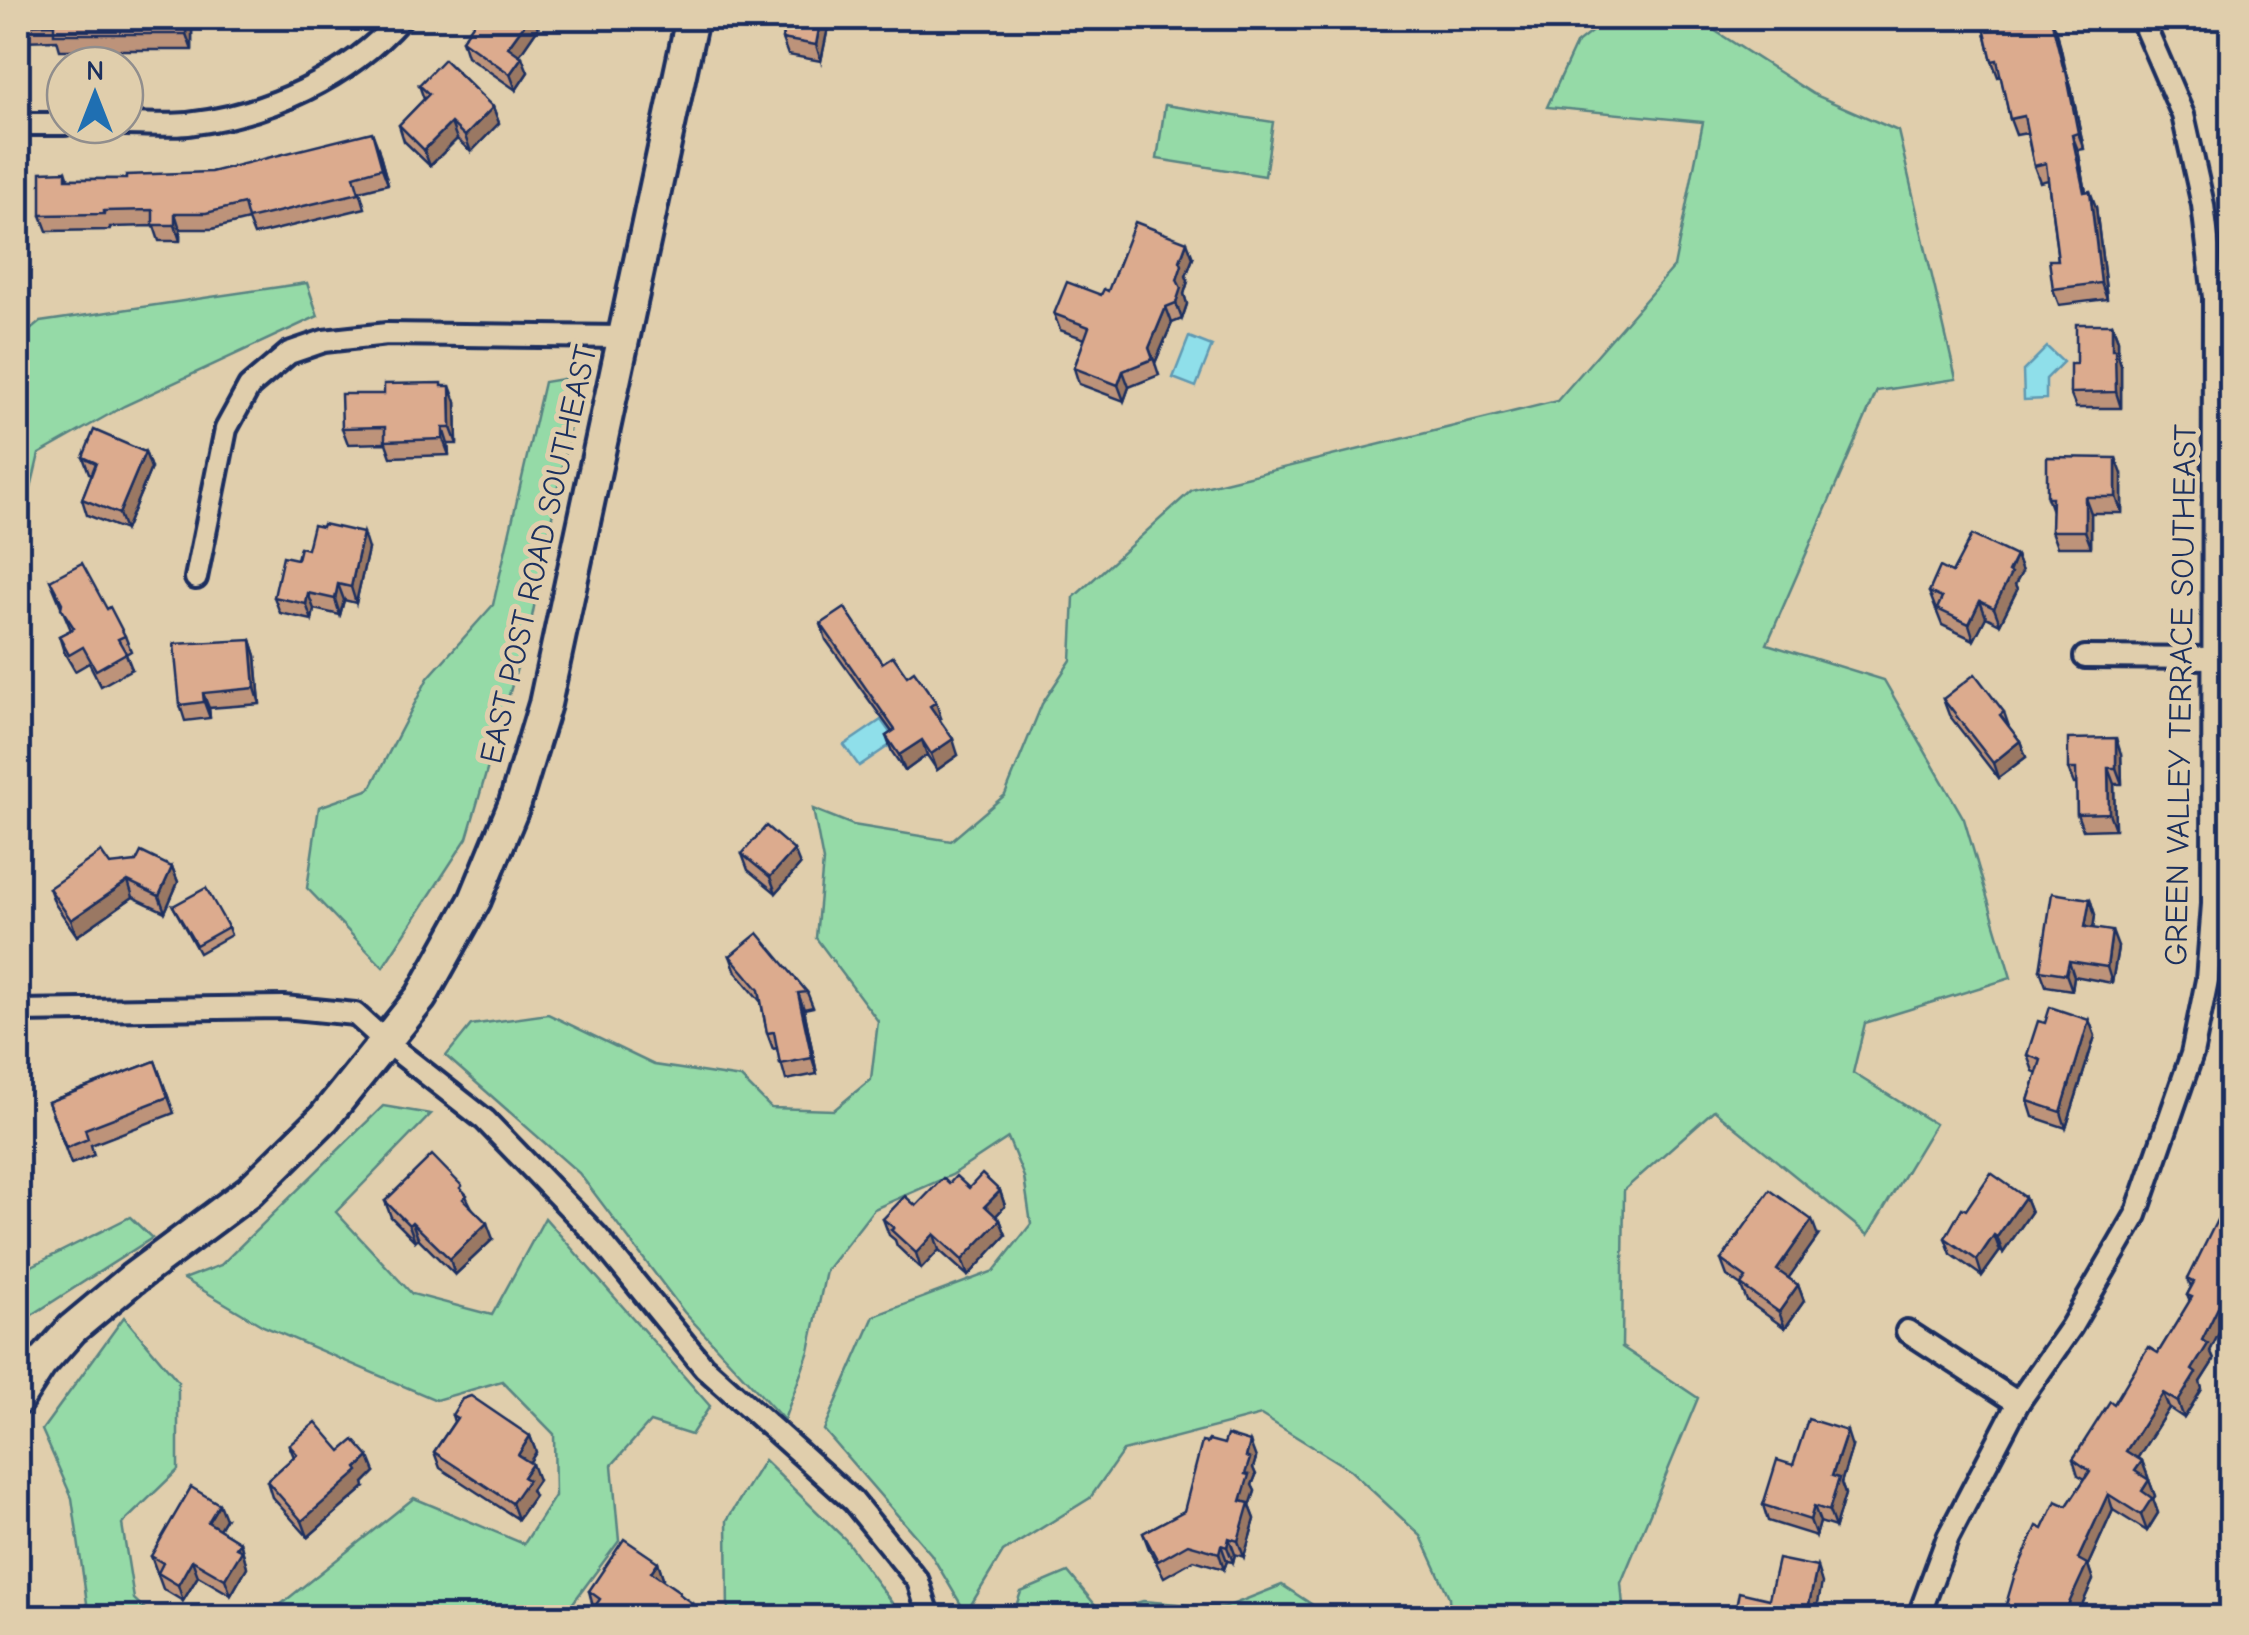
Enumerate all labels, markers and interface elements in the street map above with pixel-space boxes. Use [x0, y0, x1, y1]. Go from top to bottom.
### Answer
north arrow [45, 45, 145, 145]
text: N [86, 55, 104, 87]
street label: EAST POST ROAD SOUTHEAST [472, 341, 605, 767]
street label: GREEN VALLEY TERRACE SOUTHEAST [2157, 424, 2204, 966]

